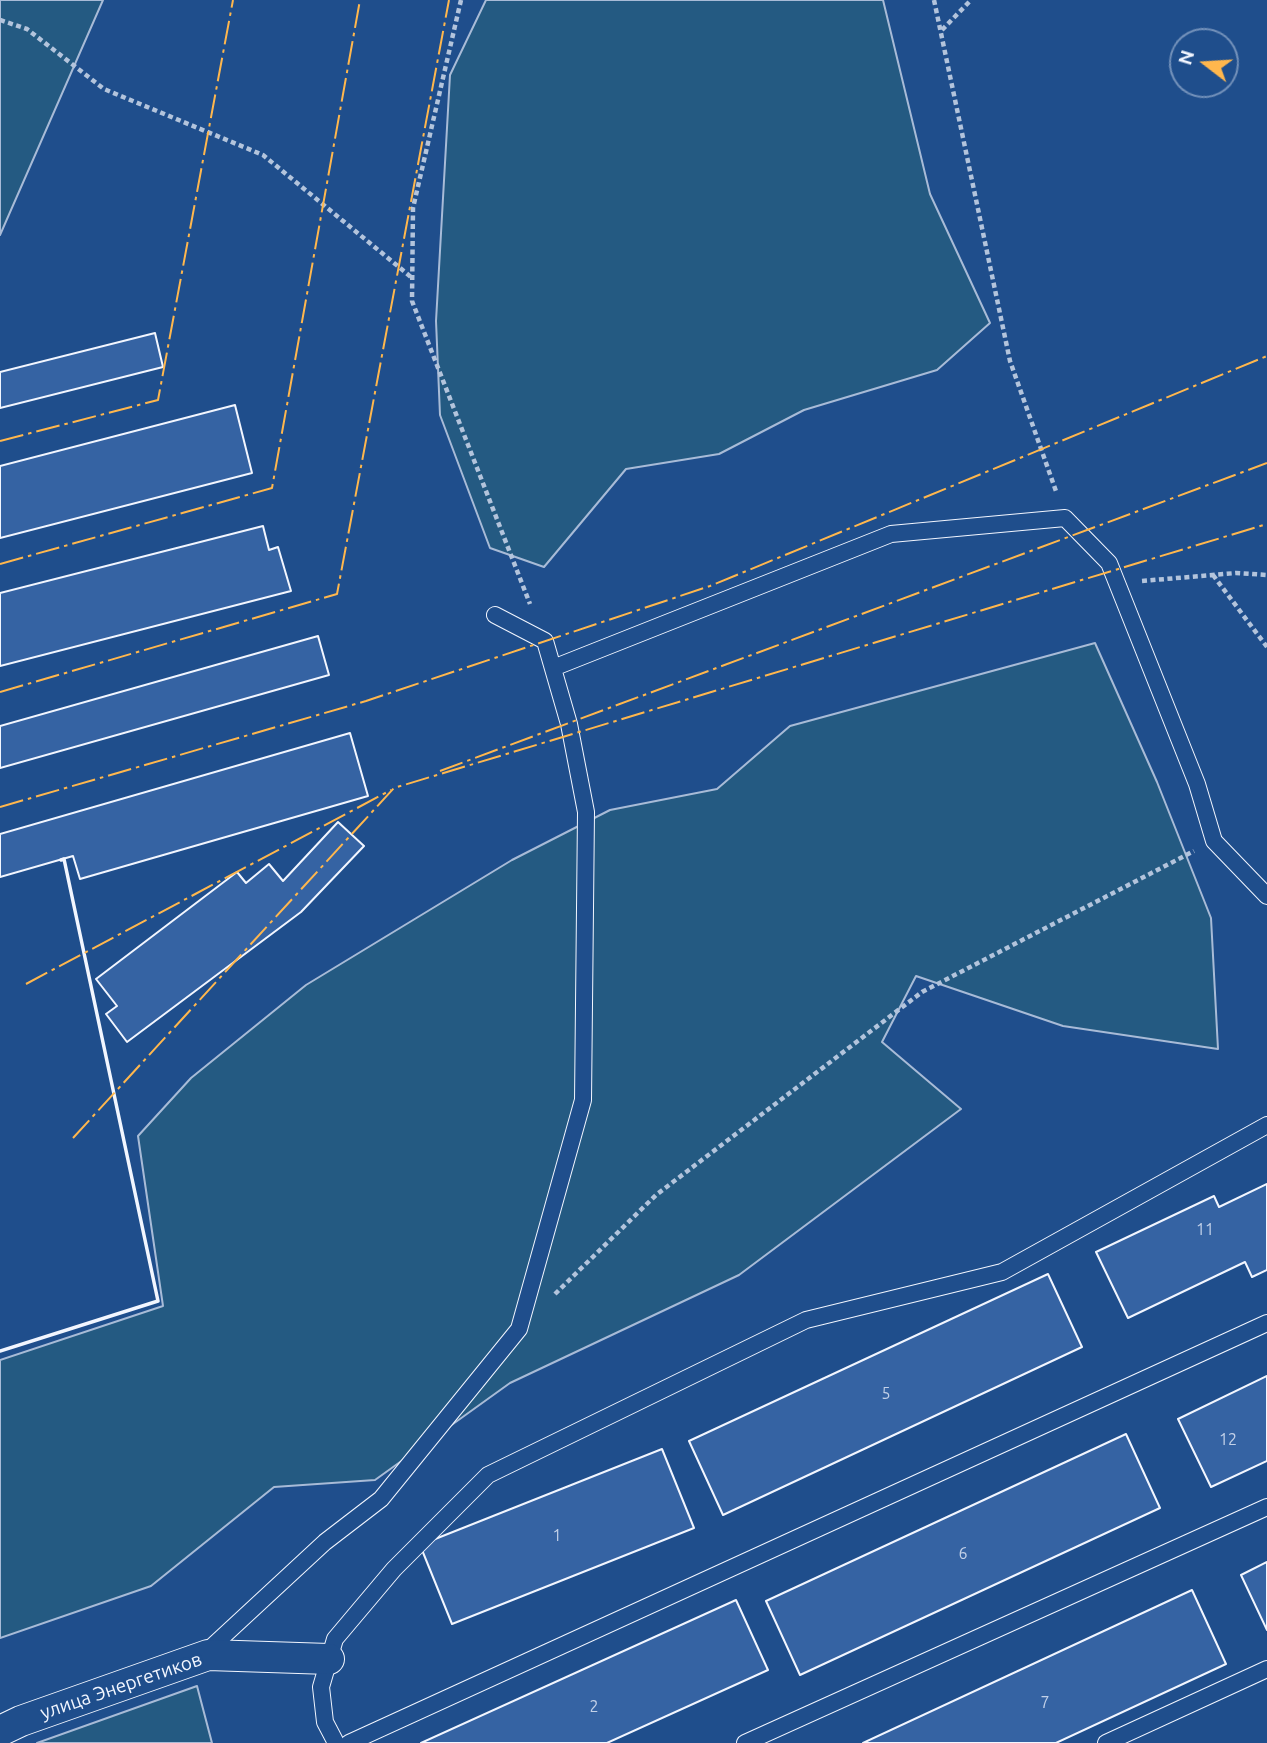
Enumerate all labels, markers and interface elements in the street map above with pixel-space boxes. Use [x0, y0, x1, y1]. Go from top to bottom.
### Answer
north arrow [1169, 28, 1239, 98]
text: N [1173, 47, 1198, 67]
house number: 11 [1196, 1220, 1214, 1240]
house number: 5 [881, 1384, 891, 1404]
house number: 12 [1219, 1430, 1237, 1450]
house number: 1 [552, 1526, 562, 1546]
house number: 6 [958, 1544, 968, 1564]
street label: улица Энергетиков [37, 1648, 205, 1724]
house number: 7 [1040, 1693, 1050, 1713]
house number: 2 [589, 1697, 599, 1717]

